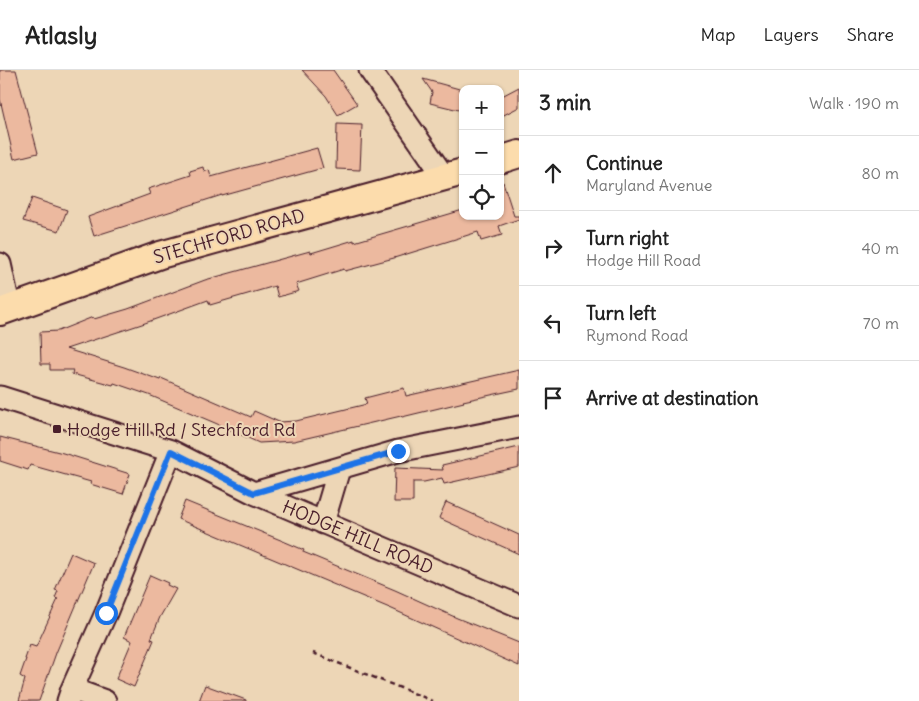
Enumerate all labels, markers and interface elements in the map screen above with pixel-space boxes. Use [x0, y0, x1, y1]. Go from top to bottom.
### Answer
text: Atlasly [25, 20, 97, 50]
text: Map [700, 23, 735, 46]
text: Layers [763, 23, 819, 46]
text: Share [847, 23, 894, 46]
map controls [459, 85, 504, 220]
button: + [459, 85, 504, 130]
text: 3 min [539, 89, 591, 116]
text: Walk · 190 m [809, 93, 899, 113]
button: − [459, 130, 504, 175]
text: Continue [586, 151, 663, 175]
icon: ahead [539, 159, 567, 187]
text: 80 m [861, 163, 899, 183]
button: locate [459, 175, 504, 220]
text: Maryland Avenue [586, 175, 712, 195]
street label: STECHFORD ROAD [151, 203, 307, 269]
text: Turn right [586, 226, 669, 250]
icon: right [539, 234, 567, 262]
text: 40 m [861, 238, 899, 258]
text: Hodge Hill Road [586, 250, 701, 270]
text: Turn left [586, 301, 656, 325]
icon: left [539, 309, 567, 337]
text: 70 m [863, 313, 899, 333]
text: Rymond Road [586, 325, 688, 345]
icon: arrive [539, 384, 567, 412]
text: Arrive at destination [586, 386, 759, 410]
place label: Hodge Hill Rd / Stechford Rd [67, 418, 296, 441]
marker: Hodge Hill Rd / Stechford Rd [51, 423, 63, 435]
route end [387, 440, 410, 463]
street label: HODGE HILL ROAD [279, 495, 437, 579]
route start [95, 602, 118, 625]

